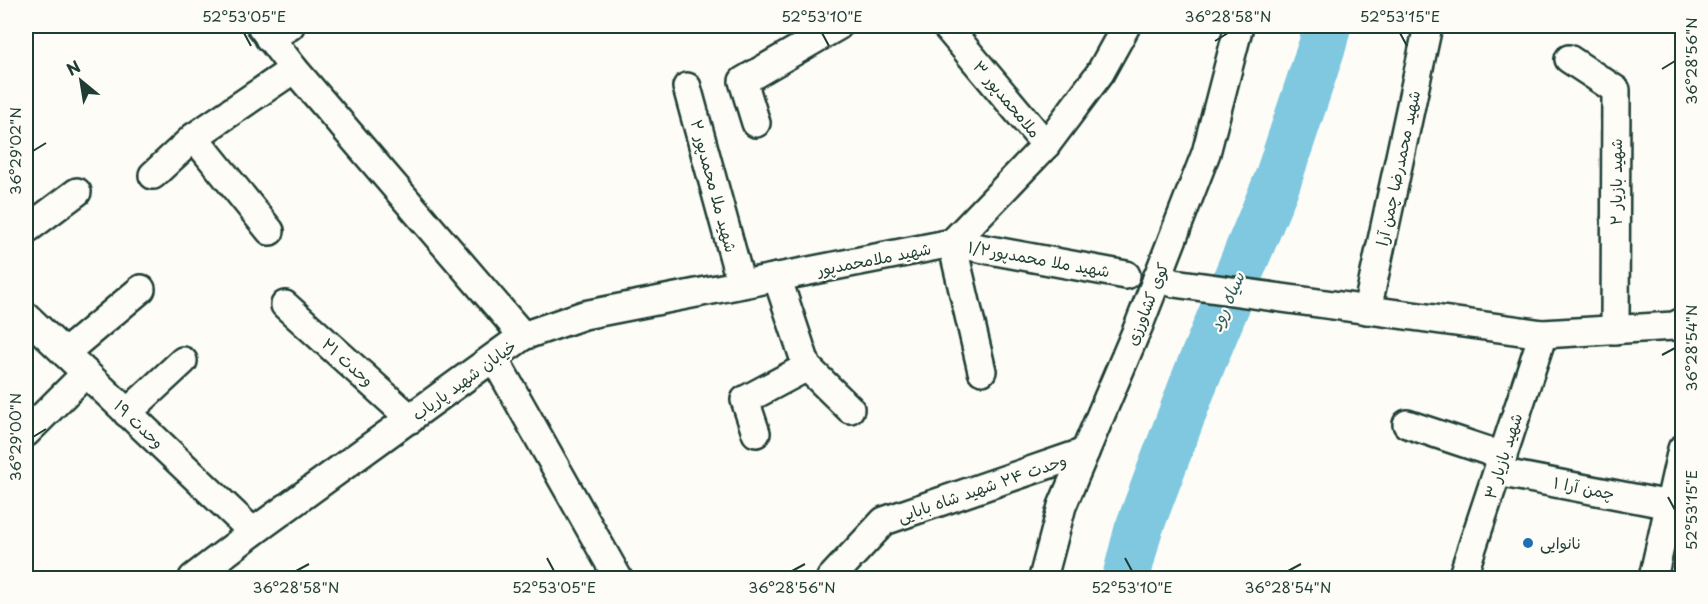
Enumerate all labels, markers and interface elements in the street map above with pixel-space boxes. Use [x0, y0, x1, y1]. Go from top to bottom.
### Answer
text: 52°53'05"E [202, 4, 286, 27]
text: 52°53'10"E [781, 4, 863, 27]
text: 36°28'58"N [1185, 4, 1271, 27]
text: 52°53'15"E [1360, 4, 1440, 27]
text: 36°28'56"N [1679, 17, 1702, 105]
north arrow [51, 51, 111, 111]
text: N [62, 54, 84, 81]
street label: ملامحمدپور ۳ [968, 54, 1047, 142]
street label: شهید محمدرضا چمن آرا [1369, 88, 1425, 248]
text: 36°29'02"N [3, 107, 26, 195]
street label: شهید ملا محمدپور ۲ [686, 117, 744, 255]
street label: شهید بازیار ۲ [1603, 138, 1627, 226]
street label: شهید ملا محمدپور۱/۲ [966, 234, 1112, 282]
street label: شهید ملامحمدپور [814, 235, 933, 281]
street label: کوی کشاورزی [1119, 258, 1174, 349]
water label: سیاه رود [1201, 266, 1251, 336]
text: 36°28'54"N [1679, 304, 1702, 392]
street label: وحدت ۲۱ [317, 331, 380, 391]
street label: خیابان شهید پاریاب [406, 333, 521, 425]
text: 36°29'00"N [3, 393, 26, 481]
street label: وحدت ۱۹ [109, 393, 170, 453]
street label: شهید بازیار ۳ [1477, 409, 1527, 502]
street label: وحدت ۲۴ شهید شاه بابایی [894, 447, 1069, 527]
street label: چمن آرا ۱ [1552, 469, 1617, 505]
text: 52°53'15"E [1679, 470, 1702, 550]
place label: نانوایی [1540, 530, 1582, 554]
marker: نانوایی [1521, 536, 1535, 550]
text: 36°28'58"N [253, 575, 339, 598]
text: 52°53'05"E [512, 575, 596, 598]
text: 36°28'56"N [748, 575, 836, 598]
text: 52°53'10"E [1091, 575, 1173, 598]
text: 36°28'54"N [1244, 575, 1332, 598]

